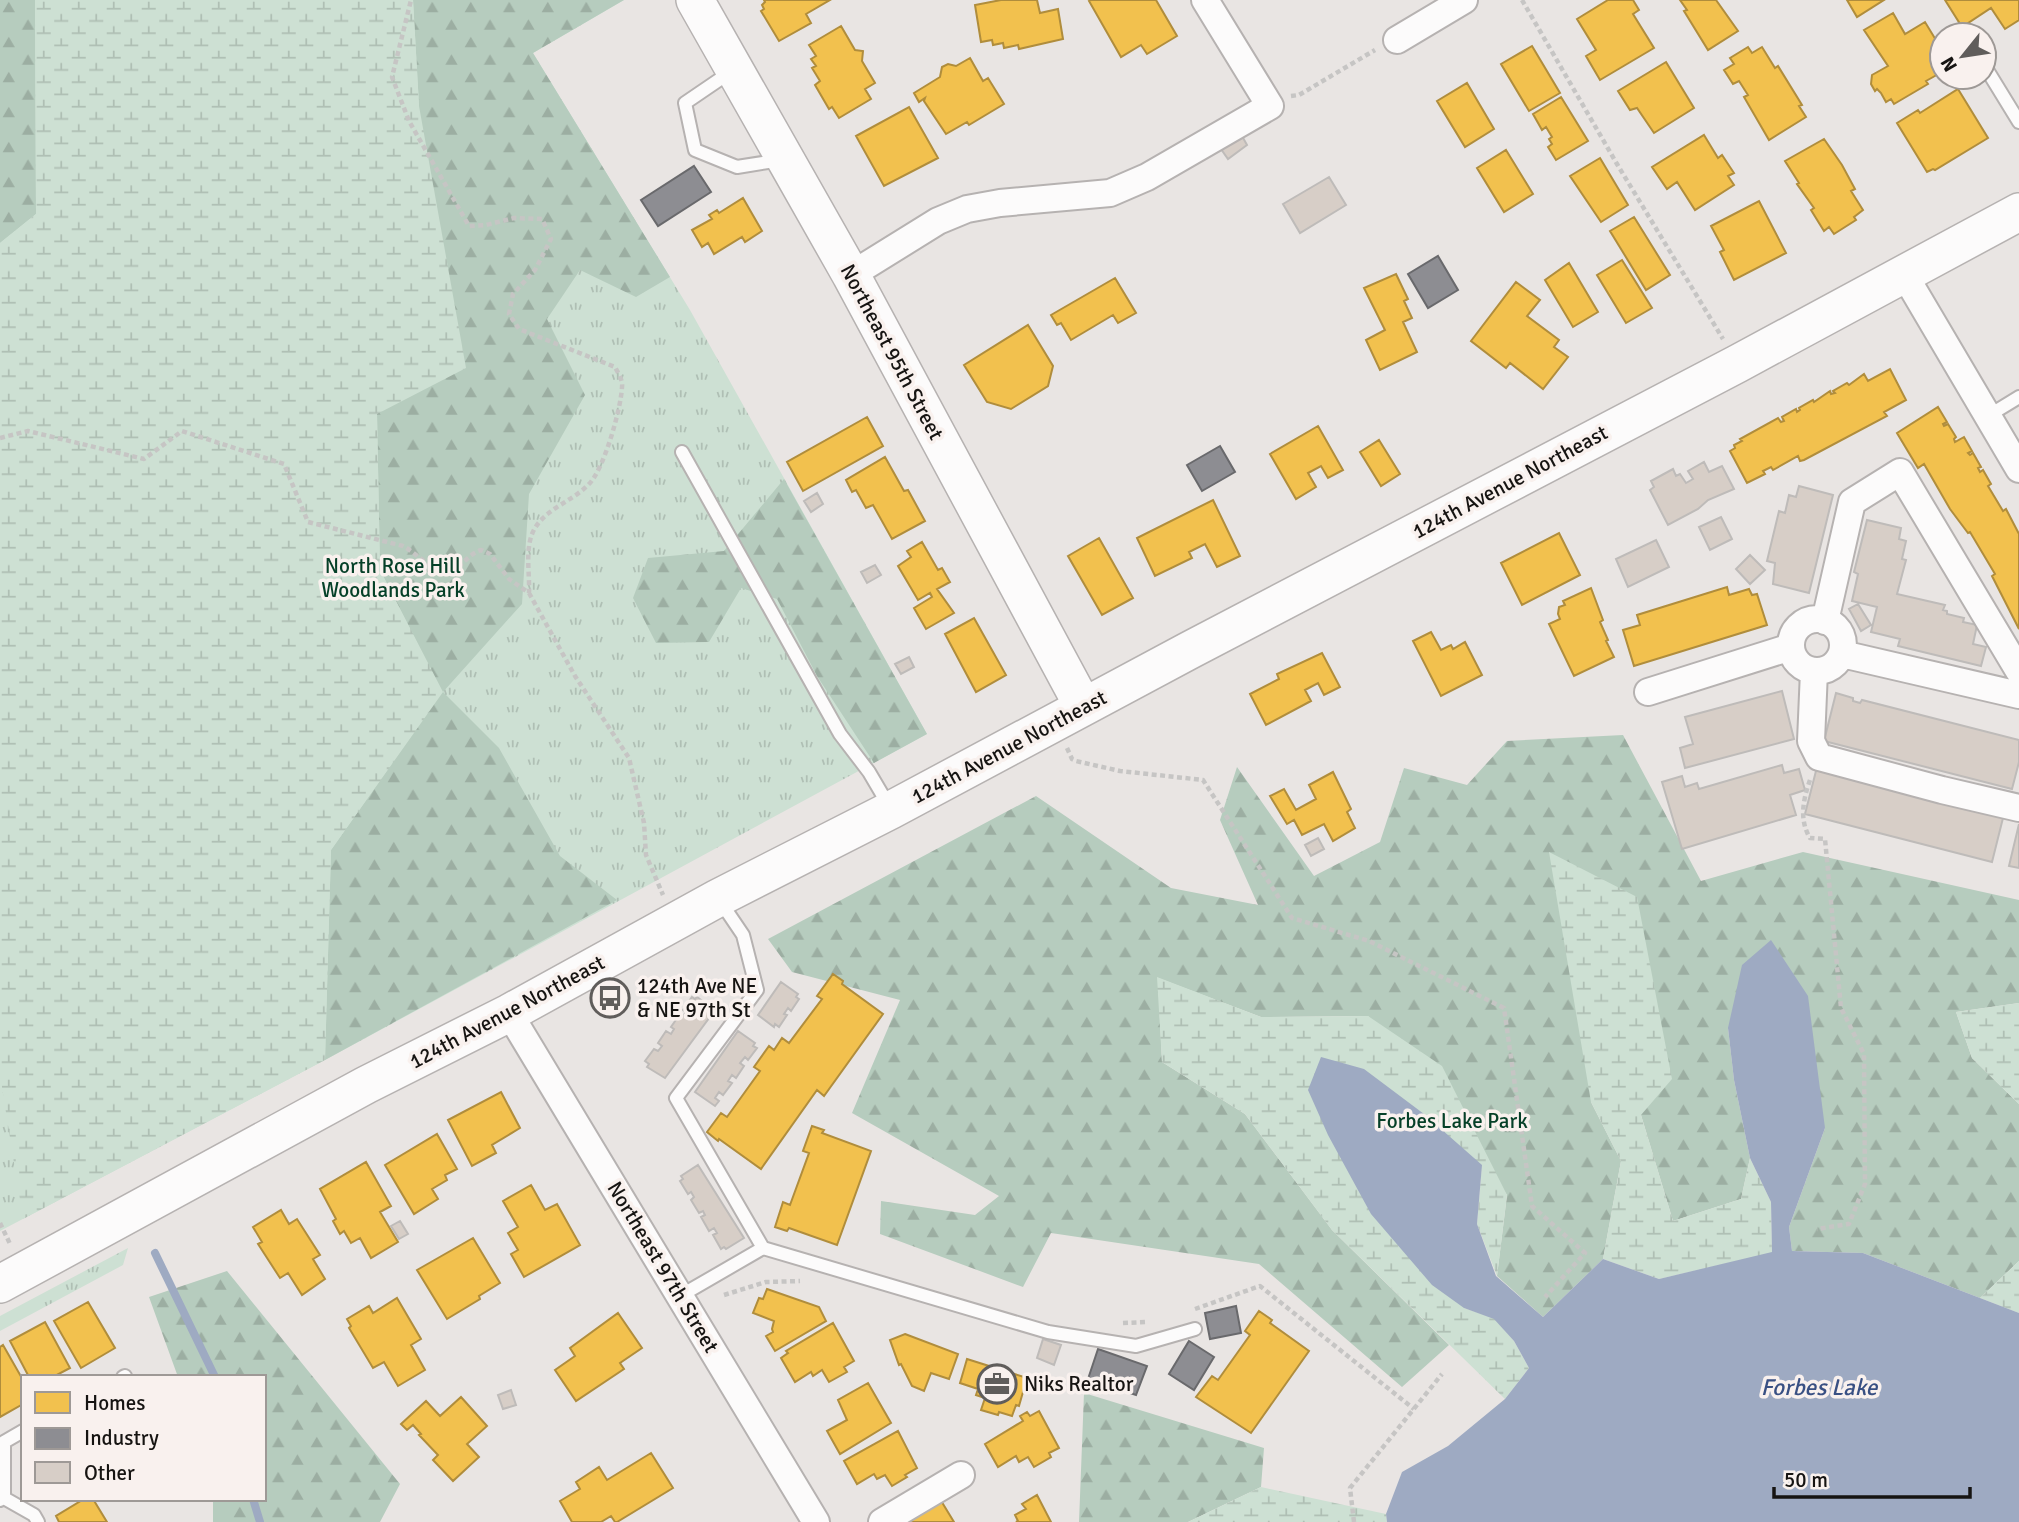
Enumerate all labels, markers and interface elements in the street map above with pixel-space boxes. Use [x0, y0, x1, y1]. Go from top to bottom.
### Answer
north arrow [1928, 21, 1998, 91]
text: N [1935, 52, 1963, 76]
street label: Northeast 95th Street [835, 260, 949, 444]
street label: 124th Avenue Northeast [1408, 419, 1612, 545]
park label: North Rose Hill Woodlands Park [321, 553, 465, 603]
street label: 124th Avenue Northeast [907, 684, 1111, 810]
street label: 124th Avenue Northeast [405, 949, 609, 1075]
place label: 124th Ave NE & NE 97th St [637, 973, 758, 1023]
bus stop icon: 124th Ave NE & NE 97th St [589, 977, 631, 1019]
park label: Forbes Lake Park [1376, 1108, 1528, 1134]
street label: Northeast 97th Street [602, 1177, 724, 1357]
office icon: Niks Realtor [976, 1363, 1018, 1405]
place label: Niks Realtor [1024, 1371, 1134, 1397]
water label: Forbes Lake [1761, 1373, 1879, 1402]
legend [21, 1375, 266, 1501]
text: Homes [84, 1390, 146, 1416]
text: Industry [84, 1425, 159, 1451]
scale bar [1774, 1456, 1970, 1500]
text: Other [84, 1460, 135, 1486]
text: 50 m [1784, 1467, 1828, 1493]

